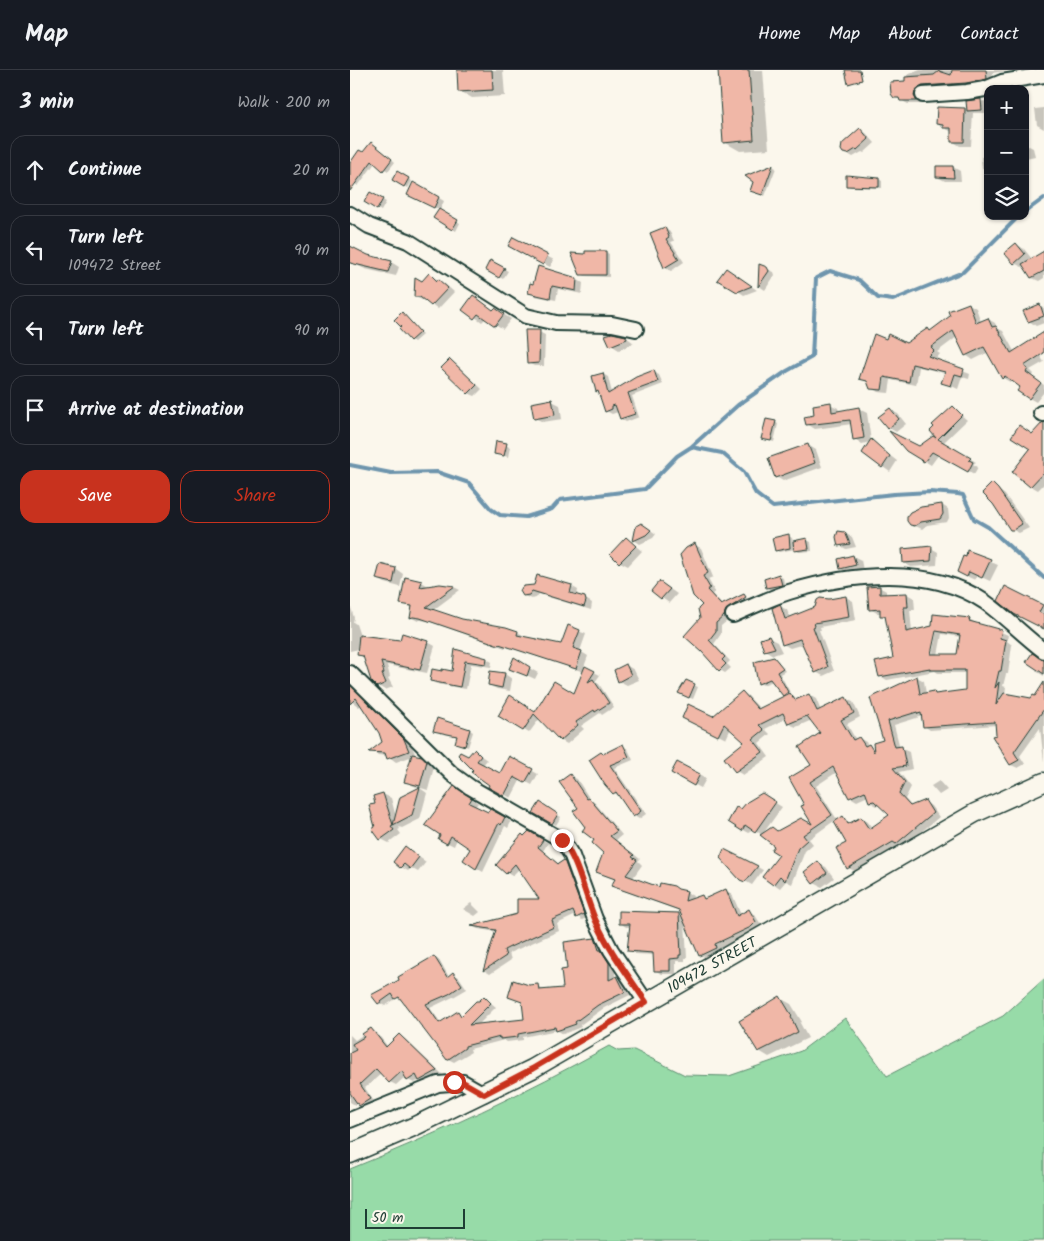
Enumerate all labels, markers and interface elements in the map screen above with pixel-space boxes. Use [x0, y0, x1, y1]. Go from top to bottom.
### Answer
text: Map [25, 15, 68, 54]
text: Home [758, 20, 801, 49]
text: Map [829, 20, 860, 49]
text: About [888, 20, 932, 49]
text: Contact [960, 20, 1019, 49]
map controls [984, 85, 1029, 220]
button: + [984, 85, 1029, 130]
text: 3 min [20, 86, 74, 119]
text: Walk · 200 m [237, 90, 330, 115]
button: − [984, 130, 1029, 175]
text: Continue [68, 155, 141, 185]
icon: ahead [21, 156, 49, 184]
text: 20 m [293, 158, 329, 183]
button: layers [984, 175, 1029, 220]
text: Turn left [68, 223, 143, 253]
icon: left [21, 236, 49, 264]
text: 90 m [294, 238, 329, 263]
text: 109472 Street [68, 253, 161, 278]
text: Turn left [68, 315, 143, 345]
icon: left [21, 316, 49, 344]
text: 90 m [294, 318, 329, 343]
text: Arrive at destination [68, 395, 244, 425]
icon: arrive [21, 396, 49, 424]
button: Save [20, 470, 170, 523]
button: Share [180, 470, 330, 523]
route end [551, 829, 574, 852]
street label: 109472 STREET [663, 930, 764, 1001]
route start [443, 1071, 466, 1094]
scale bar [365, 1206, 465, 1229]
text: 50 m [372, 1207, 403, 1229]

